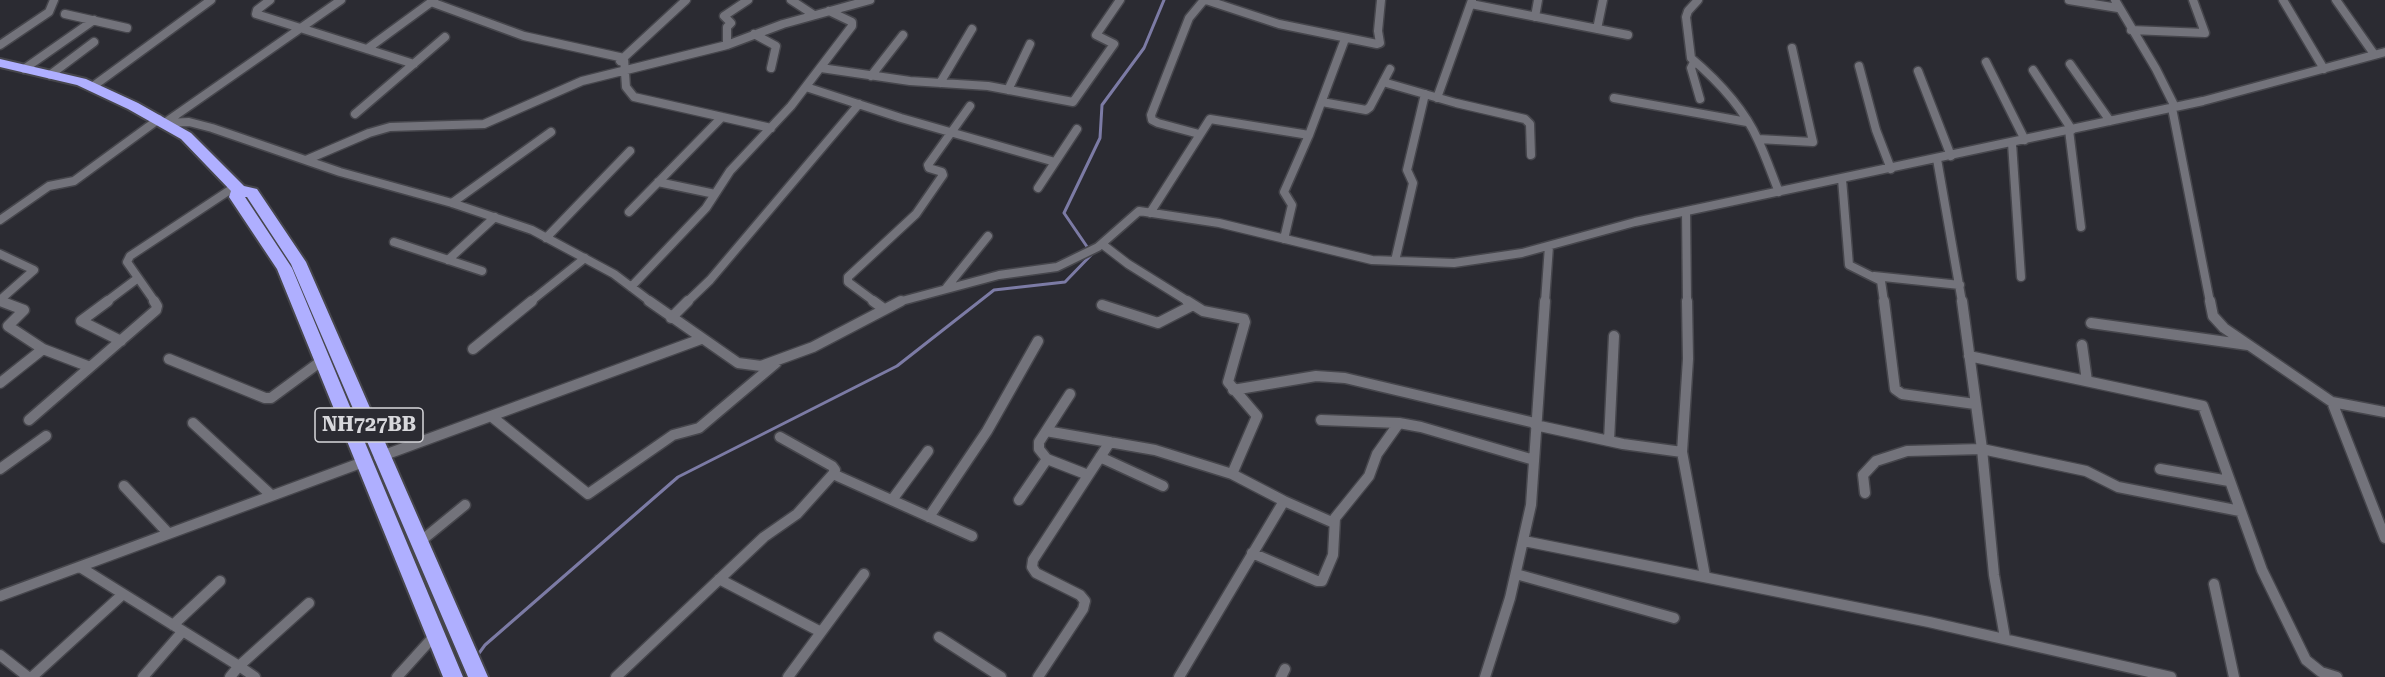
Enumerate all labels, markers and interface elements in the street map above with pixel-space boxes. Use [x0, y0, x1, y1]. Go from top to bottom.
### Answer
road number: NH727BB [315, 408, 423, 442]

